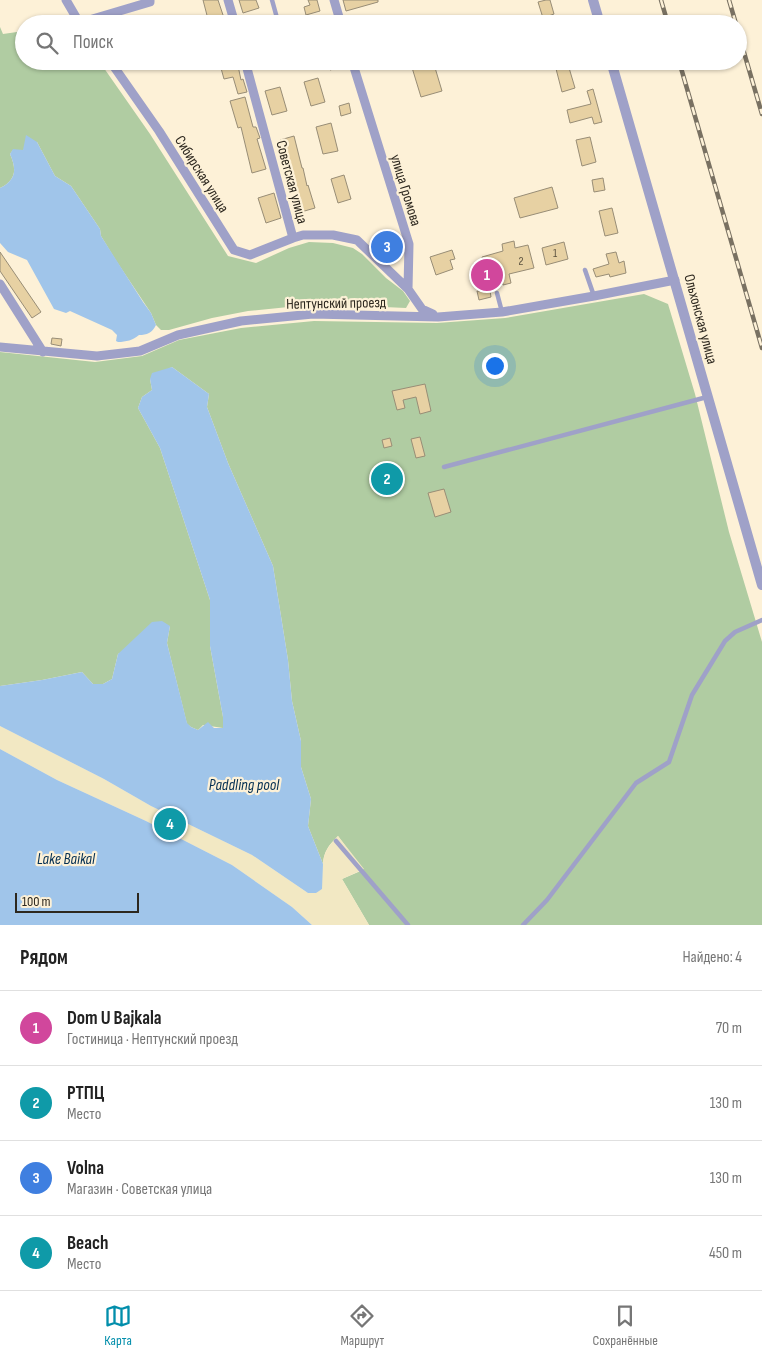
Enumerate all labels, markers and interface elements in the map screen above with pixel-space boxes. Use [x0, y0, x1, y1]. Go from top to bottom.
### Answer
search box [15, 15, 747, 70]
icon: search [33, 29, 61, 57]
text: Поиск [73, 31, 113, 54]
street label: Сибирская улица [170, 132, 233, 217]
street label: Советская улица [271, 138, 312, 226]
street label: улица Громова [386, 152, 425, 228]
pin: 3 [371, 228, 403, 266]
house number: 1 [553, 246, 558, 261]
house number: 2 [519, 254, 524, 269]
pin: 1 [471, 256, 503, 294]
street label: Ольхонская улица [679, 272, 722, 366]
street label: Нептунский проезд [286, 293, 387, 314]
your location [482, 353, 508, 379]
pin: 2 [371, 460, 403, 498]
water label: Paddling pool [209, 776, 280, 795]
pin: 4 [154, 805, 186, 843]
water label: Lake Baikal [37, 850, 96, 869]
scale bar [15, 890, 139, 913]
text: 100 m [22, 893, 51, 910]
text: Рядом [20, 945, 68, 970]
text: Найдено: 4 [682, 948, 742, 967]
text: Dom U Bajkala [67, 1007, 162, 1030]
text: 1 [33, 1019, 39, 1038]
text: 70 m [716, 1019, 742, 1038]
text: Гостиница · Нептунский проезд [67, 1030, 238, 1049]
text: РТПЦ [67, 1082, 104, 1105]
text: 2 [32, 1094, 40, 1113]
text: 130 m [710, 1094, 742, 1113]
text: Место [67, 1105, 101, 1124]
text: Volna [67, 1157, 104, 1180]
text: 3 [32, 1169, 40, 1188]
text: 130 m [710, 1169, 742, 1188]
text: Магазин · Советская улица [67, 1180, 212, 1199]
text: Beach [67, 1232, 108, 1255]
text: 4 [32, 1244, 40, 1263]
text: 450 m [709, 1244, 742, 1263]
text: Место [67, 1255, 101, 1274]
tab: Карта [104, 1302, 132, 1349]
tab: Маршрут [340, 1302, 384, 1349]
tab: Сохранённые [593, 1302, 658, 1349]

